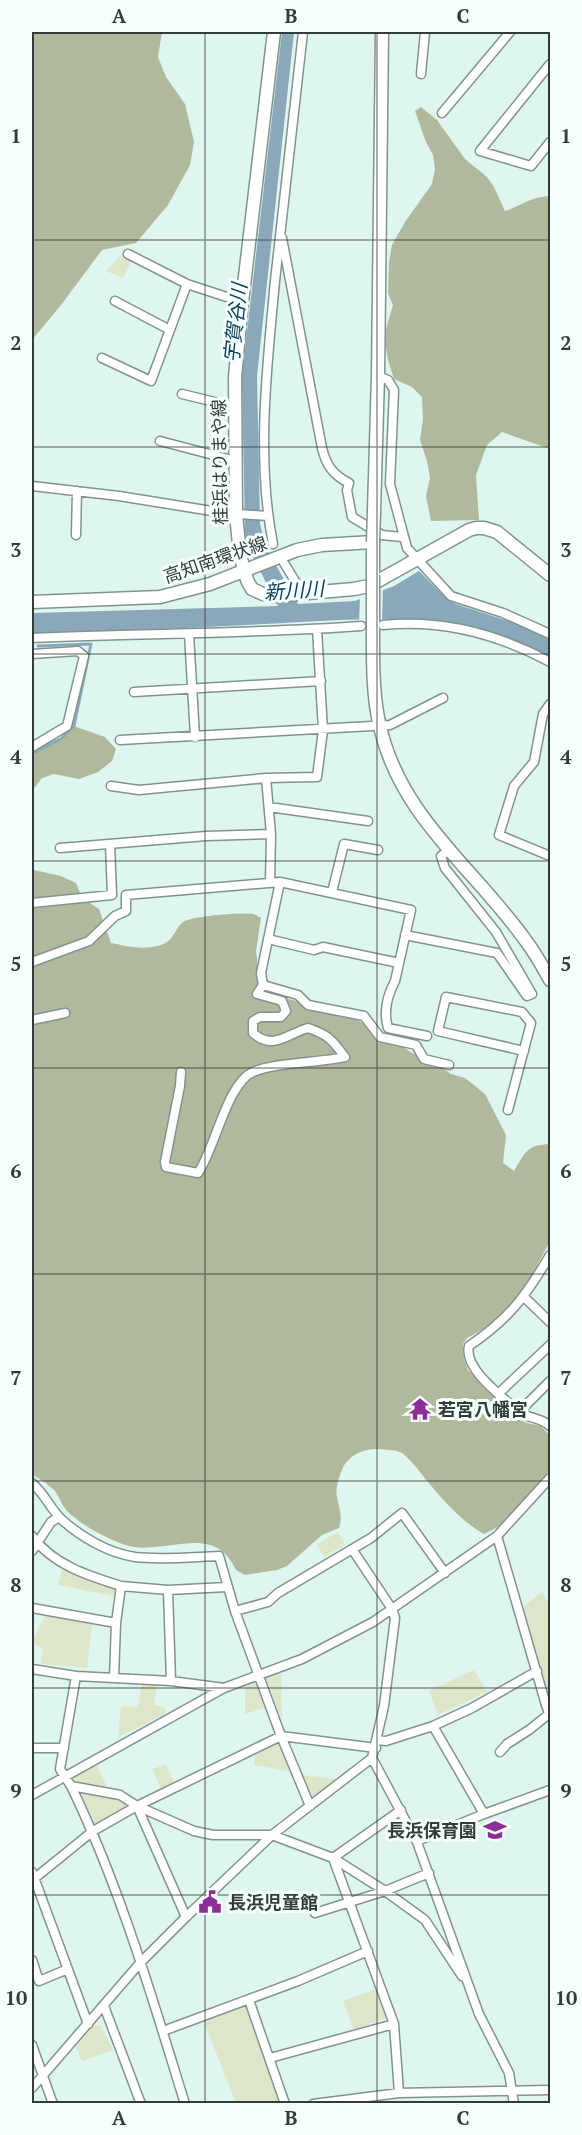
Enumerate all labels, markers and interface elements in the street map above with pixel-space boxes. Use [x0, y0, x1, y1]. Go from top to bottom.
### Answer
text: A [112, 2, 127, 29]
text: B [285, 2, 298, 29]
text: C [456, 2, 470, 29]
text: 1 [10, 122, 22, 149]
text: 1 [560, 122, 572, 149]
water label: 宇賀谷川 [217, 280, 253, 364]
text: 2 [10, 329, 22, 356]
text: 2 [560, 329, 572, 356]
street label: 桂浜はりまや線 [206, 399, 232, 525]
street label: 高知南環状線 [160, 530, 270, 588]
text: 3 [10, 536, 22, 563]
text: 3 [560, 536, 572, 563]
water label: 新川川 [263, 574, 327, 606]
text: 4 [10, 743, 22, 770]
text: 4 [560, 743, 572, 770]
text: 5 [10, 950, 22, 977]
text: 5 [560, 950, 572, 977]
text: 6 [10, 1157, 22, 1184]
text: 6 [560, 1157, 572, 1184]
text: 7 [10, 1364, 22, 1391]
text: 7 [560, 1364, 572, 1391]
temple icon: 若宮八幡宮 [407, 1396, 433, 1422]
place label: 若宮八幡宮 [438, 1397, 528, 1421]
text: 8 [10, 1571, 22, 1598]
text: 8 [560, 1571, 572, 1598]
text: 9 [10, 1777, 22, 1804]
text: 9 [560, 1777, 572, 1804]
school or university icon: 長浜保育園 [482, 1817, 508, 1843]
place label: 長浜保育園 [387, 1818, 477, 1842]
public building icon: 長浜児童館 [197, 1889, 223, 1915]
place label: 長浜児童館 [228, 1890, 318, 1914]
text: 10 [5, 1984, 27, 2011]
text: 10 [555, 1984, 577, 2011]
text: A [112, 2104, 127, 2131]
text: B [285, 2104, 298, 2131]
text: C [456, 2104, 470, 2131]

